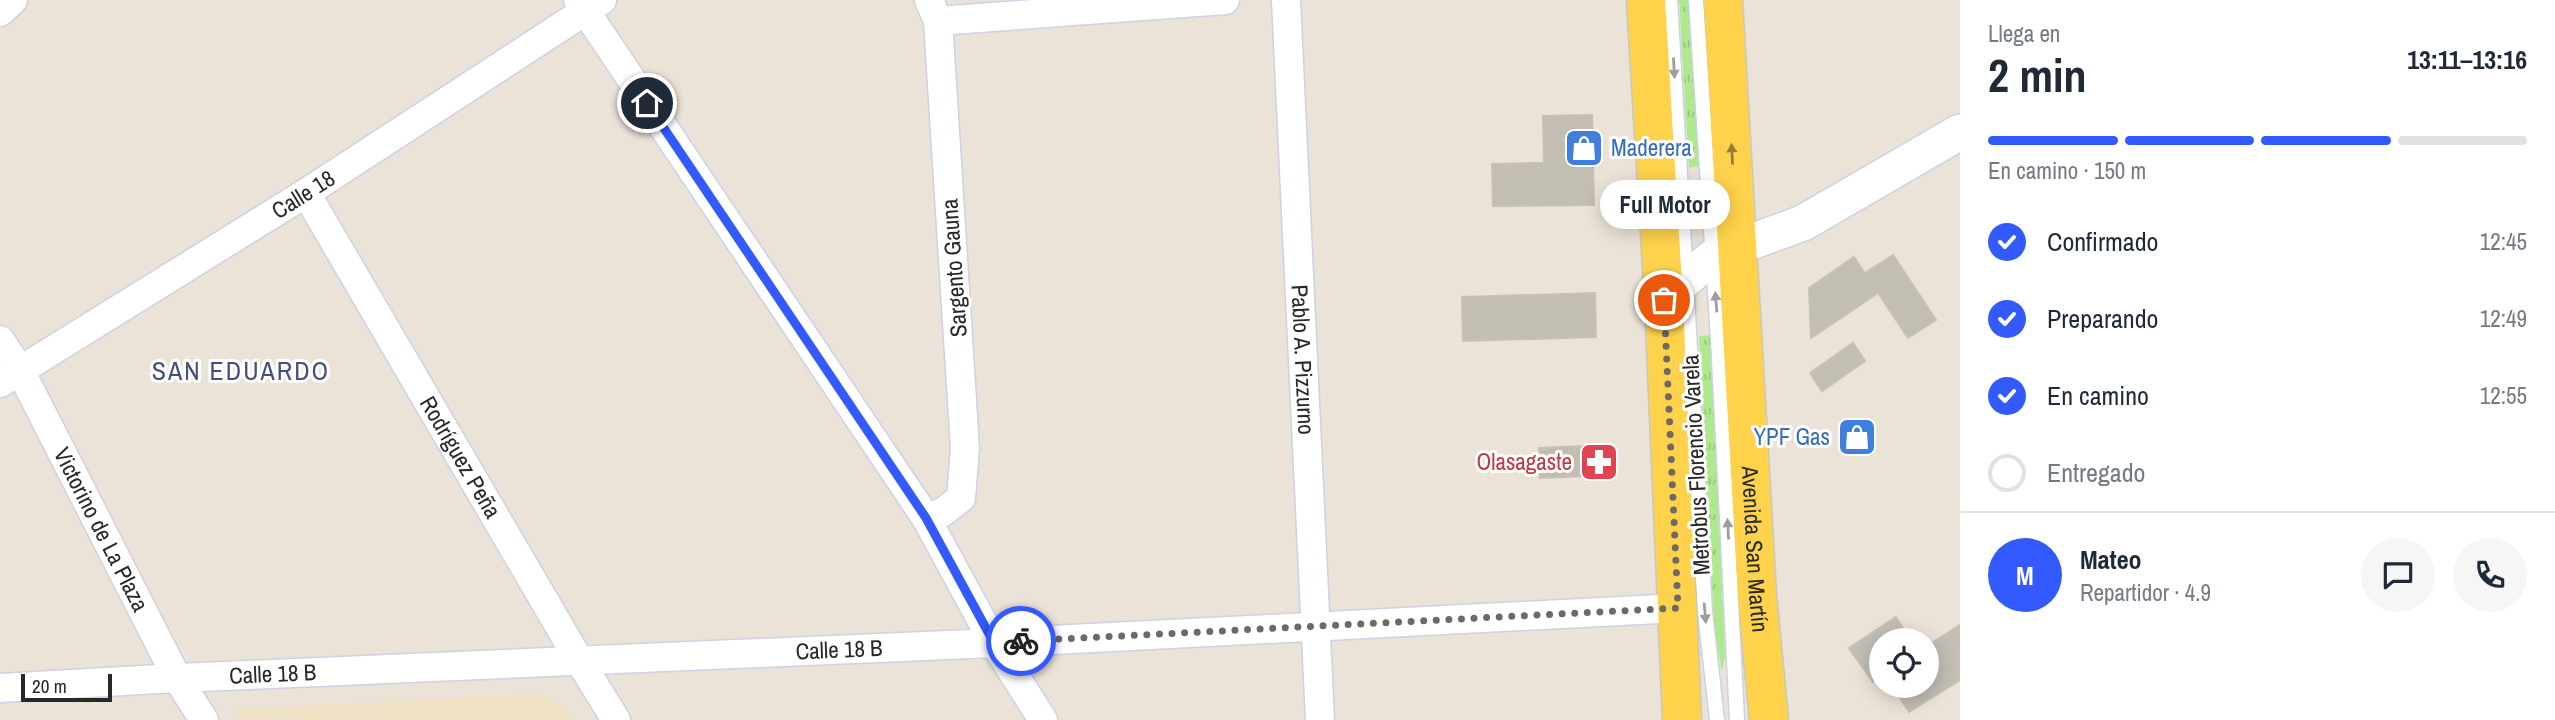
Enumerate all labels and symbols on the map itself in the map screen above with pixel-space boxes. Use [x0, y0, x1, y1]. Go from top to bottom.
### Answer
one-way arrow [1668, 57, 1679, 79]
pin [617, 73, 677, 133]
shop icon: Maderera [1563, 127, 1605, 169]
place label: Maderera [1611, 132, 1692, 163]
one-way arrow [1726, 143, 1737, 165]
street label: Calle 18 [265, 162, 341, 226]
callout: Full Motor [1599, 181, 1729, 230]
street label: Sargento Gauna [933, 197, 974, 338]
pin [1634, 270, 1694, 330]
street label: Pablo A. Pizzurno [1284, 284, 1323, 435]
one-way arrow [1710, 291, 1721, 313]
district label: SAN EDUARDO [152, 353, 330, 388]
street label: Metrobus Florencio Varela [1674, 353, 1717, 576]
street label: Rodríguez Peña [413, 390, 509, 524]
shop icon: YPF Gas [1836, 416, 1878, 458]
place label: YPF Gas [1753, 421, 1830, 452]
pharmacy icon: Olasagaste [1578, 441, 1620, 483]
street label: Victorino de La Plaza [47, 442, 157, 617]
place label: Olasagaste [1477, 446, 1572, 477]
street label: Avenida San Martín [1735, 464, 1776, 634]
one-way arrow [1722, 518, 1733, 540]
one-way arrow [1700, 602, 1711, 624]
courier [986, 606, 1056, 676]
street label: Calle 18 B [795, 632, 883, 666]
street label: Calle 18 B [228, 656, 317, 691]
scale bar [21, 671, 112, 703]

